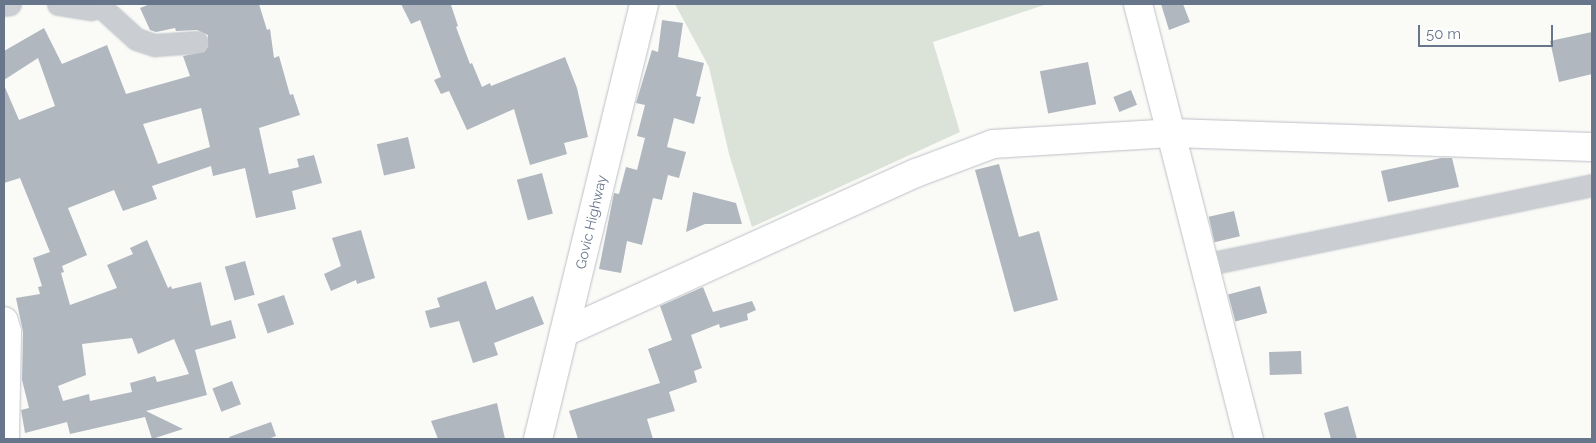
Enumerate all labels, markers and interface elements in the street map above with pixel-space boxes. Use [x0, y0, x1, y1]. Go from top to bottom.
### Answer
scale bar [1421, 15, 1556, 47]
text: 50 m [1426, 25, 1461, 43]
street label: Govic Highway [572, 173, 610, 271]

